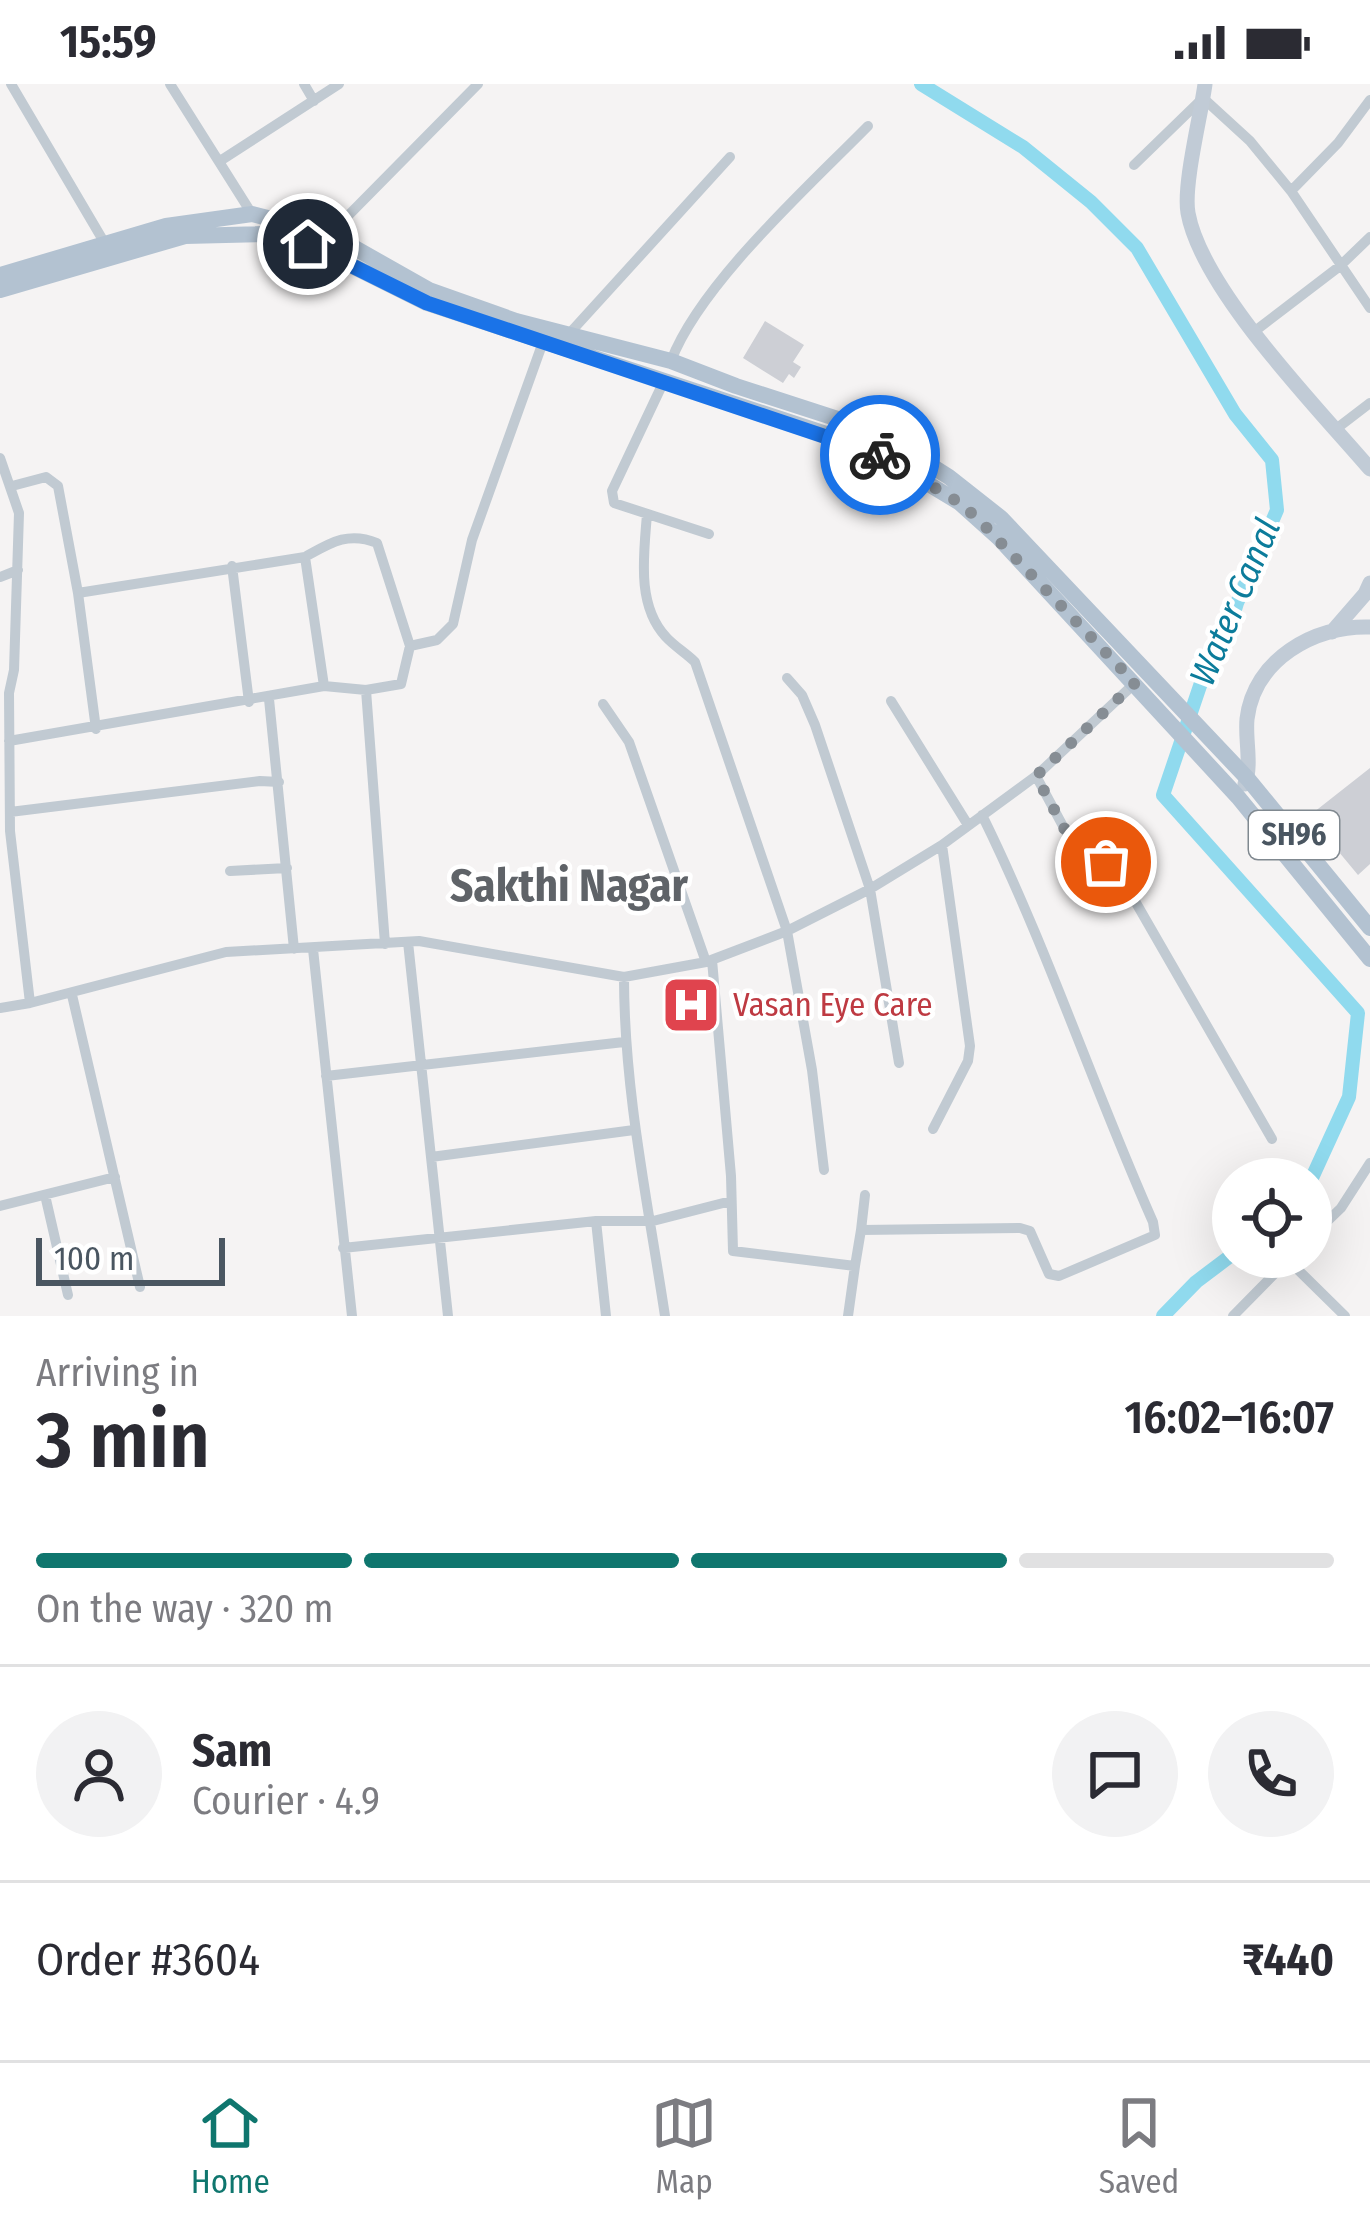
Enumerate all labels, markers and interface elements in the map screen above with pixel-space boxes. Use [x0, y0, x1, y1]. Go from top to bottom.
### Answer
text: 15:59 [60, 15, 156, 69]
pin [257, 193, 359, 295]
icon: home [275, 211, 341, 277]
courier [820, 395, 940, 515]
icon: bike [847, 422, 913, 488]
water label: Water Canal [1180, 512, 1290, 692]
pin [1055, 811, 1157, 913]
road number: SH96 [1249, 811, 1339, 859]
icon: bag [1073, 829, 1139, 895]
district label: Sakthi Nagar [450, 859, 689, 913]
hospital icon: Vasan Eye Care [660, 974, 722, 1036]
place label: Vasan Eye Care [733, 985, 933, 1025]
map controls [1212, 1158, 1332, 1278]
button: locate [1212, 1158, 1332, 1278]
scale bar [36, 1232, 225, 1285]
text: 100 m [54, 1239, 134, 1279]
text: Arriving in [36, 1350, 199, 1396]
text: 16:02–16:07 [1125, 1391, 1334, 1445]
text: 3 min [36, 1394, 210, 1488]
text: On the way · 320 m [36, 1586, 333, 1632]
button: person [36, 1711, 162, 1837]
button: chat [1052, 1711, 1178, 1837]
button: phone [1208, 1711, 1334, 1837]
text: Sam [192, 1724, 272, 1778]
text: Courier · 4.9 [192, 1778, 380, 1824]
text: Order #3604 [36, 1933, 260, 1987]
text: ₹440 [1242, 1933, 1334, 1987]
tab: Home [191, 2090, 270, 2202]
tab: Map [651, 2090, 717, 2202]
tab: Saved [1099, 2090, 1179, 2202]

